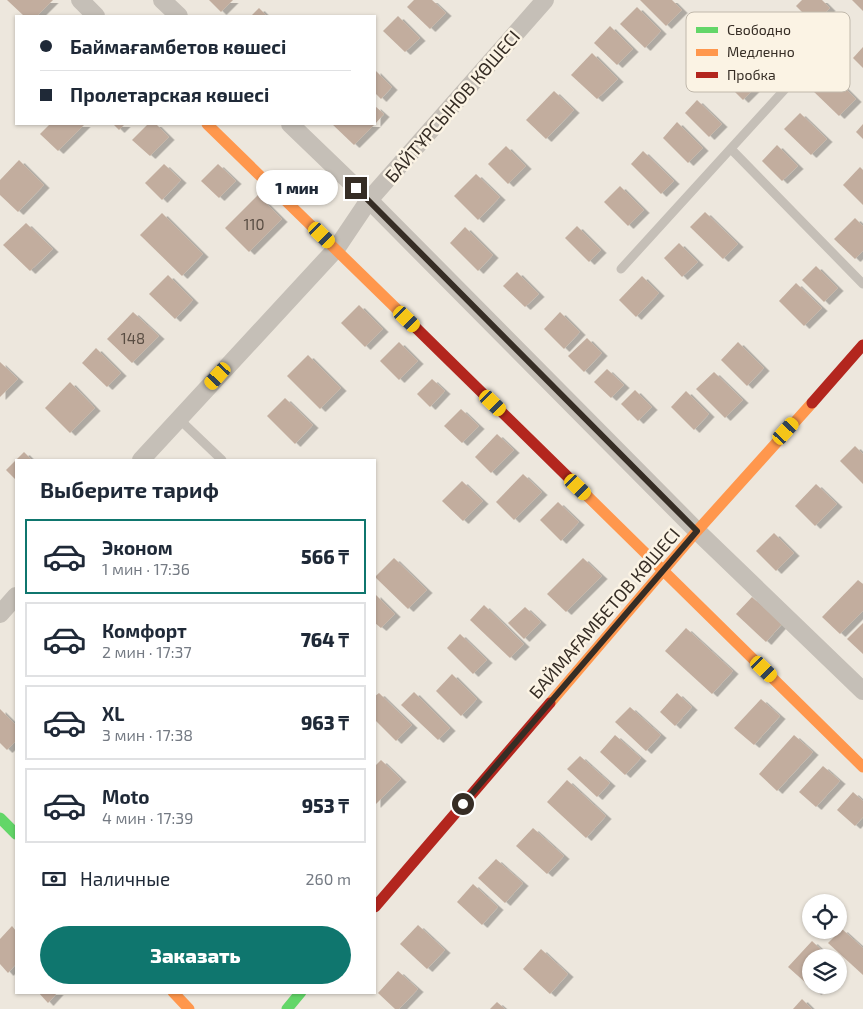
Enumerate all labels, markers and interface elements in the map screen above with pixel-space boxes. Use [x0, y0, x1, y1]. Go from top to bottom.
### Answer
legend [686, 12, 850, 92]
text: Свободно [727, 21, 791, 38]
street label: БАЙТҰРСЫНОВ КӨШЕСІ [380, 25, 524, 187]
text: Баймағамбетов көшесі [70, 35, 286, 58]
text: Медленно [727, 43, 795, 60]
text: Пробка [727, 66, 776, 83]
text: Пролетарская көшесі [70, 83, 269, 106]
callout: 1 мин [256, 170, 338, 206]
route end [345, 177, 367, 199]
text: 1 мин [275, 178, 319, 197]
house number: 110 [244, 215, 265, 233]
car [305, 219, 338, 251]
car [390, 303, 423, 335]
house number: 148 [121, 329, 145, 347]
car [202, 360, 233, 392]
car [476, 387, 509, 419]
car [770, 415, 801, 447]
car [561, 471, 594, 503]
text: Выберите тариф [40, 476, 219, 502]
street label: БАЙМАҒАМБЕТОВ КӨШЕСІ [524, 523, 684, 703]
icon: car [42, 534, 87, 579]
text: Эконом [102, 536, 173, 559]
text: 566 ₸ [301, 545, 349, 568]
text: 1 мин · 17:36 [102, 559, 190, 578]
icon: car [42, 617, 87, 662]
text: Комфорт [102, 619, 187, 642]
text: 764 ₸ [301, 628, 349, 651]
text: 2 мин · 17:37 [102, 642, 192, 661]
car [747, 653, 780, 685]
icon: car [42, 700, 87, 745]
text: XL [102, 702, 124, 725]
text: 963 ₸ [301, 711, 349, 734]
text: 3 мин · 17:38 [102, 725, 193, 744]
icon: car [42, 783, 87, 828]
text: Moto [102, 785, 150, 808]
route start [452, 793, 474, 815]
text: 953 ₸ [302, 794, 349, 817]
text: 4 мин · 17:39 [102, 808, 193, 827]
icon: cash [40, 865, 68, 893]
text: Наличные [80, 867, 170, 890]
text: 260 m [306, 869, 351, 888]
map controls [802, 894, 847, 994]
button: locate [802, 894, 847, 939]
button: Заказать [40, 926, 351, 984]
button: layers [802, 949, 847, 994]

